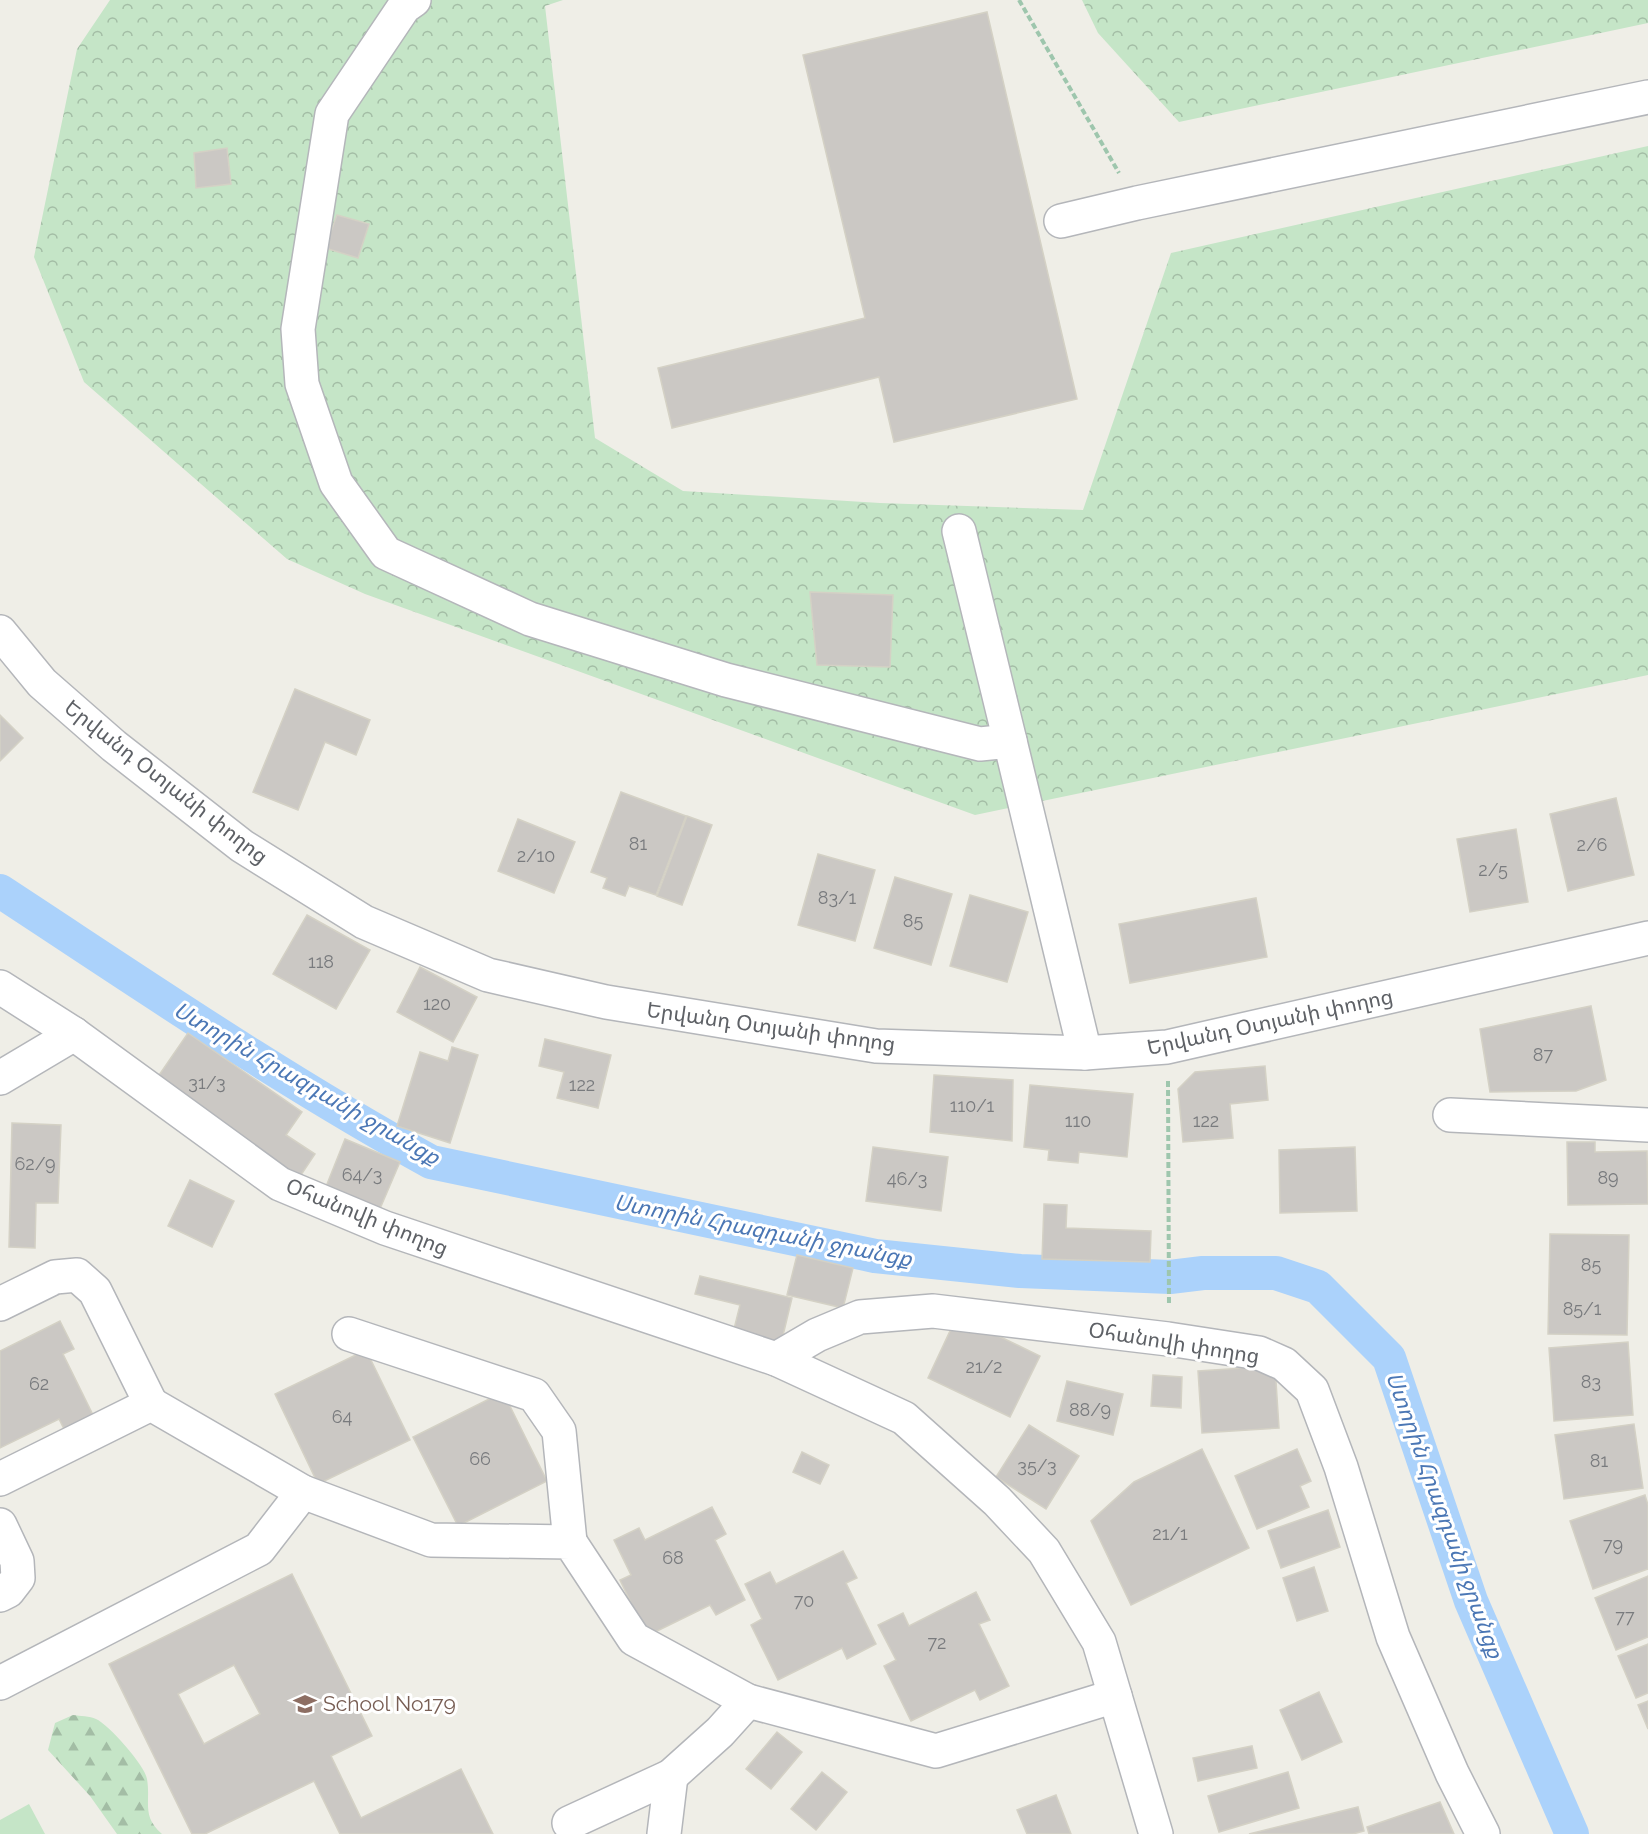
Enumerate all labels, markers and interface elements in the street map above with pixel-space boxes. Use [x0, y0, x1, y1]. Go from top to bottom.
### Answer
street label: Երվանդ Օտյանի փողոց [60, 695, 273, 869]
house number: 81 [629, 833, 647, 854]
house number: 2/6 [1577, 834, 1608, 855]
house number: 2/10 [517, 845, 555, 866]
house number: 2/5 [1478, 859, 1508, 880]
house number: 83/1 [818, 887, 857, 908]
house number: 85 [903, 910, 923, 931]
house number: 118 [308, 951, 334, 972]
street label: Երվանդ Օտյանի փողոց [1145, 983, 1395, 1060]
house number: 120 [423, 993, 451, 1014]
water label: Ստորին Հրազդանի ջրանցք [169, 996, 445, 1171]
street label: Երվանդ Օտյանի փողոց [645, 997, 897, 1056]
house number: 87 [1533, 1044, 1554, 1065]
house number: 31/3 [188, 1072, 226, 1093]
house number: 122 [569, 1074, 595, 1095]
house number: 110/1 [950, 1095, 995, 1116]
house number: 110 [1065, 1110, 1091, 1131]
house number: 122 [1193, 1110, 1219, 1131]
house number: 62/9 [14, 1153, 56, 1174]
house number: 64/3 [342, 1164, 382, 1185]
house number: 89 [1597, 1167, 1619, 1188]
house number: 46/3 [887, 1168, 927, 1189]
street label: Օհանովի փողոց [282, 1173, 452, 1260]
water label: Ստորին Հրազդանի ջրանցք [612, 1188, 915, 1273]
house number: 85 [1581, 1254, 1601, 1275]
house number: 85/1 [1563, 1298, 1602, 1319]
street label: Օհանովի փողոց [1087, 1317, 1261, 1368]
house number: 21/2 [966, 1356, 1002, 1377]
water label: Ստորին Հրազդանի ջրանցք [1380, 1368, 1509, 1663]
house number: 83 [1581, 1371, 1601, 1392]
house number: 62 [29, 1373, 49, 1394]
house number: 88/9 [1069, 1399, 1111, 1420]
house number: 64 [332, 1406, 353, 1427]
house number: 66 [469, 1448, 491, 1469]
house number: 81 [1590, 1450, 1608, 1471]
house number: 35/3 [1017, 1455, 1057, 1476]
house number: 21/1 [1152, 1523, 1188, 1544]
house number: 79 [1603, 1534, 1623, 1555]
house number: 68 [662, 1547, 684, 1568]
house number: 70 [794, 1590, 814, 1611]
house number: 77 [1615, 1606, 1635, 1627]
house number: 72 [927, 1632, 947, 1653]
school or university icon: School No179 [292, 1691, 318, 1717]
place label: School No179 [323, 1691, 456, 1716]

